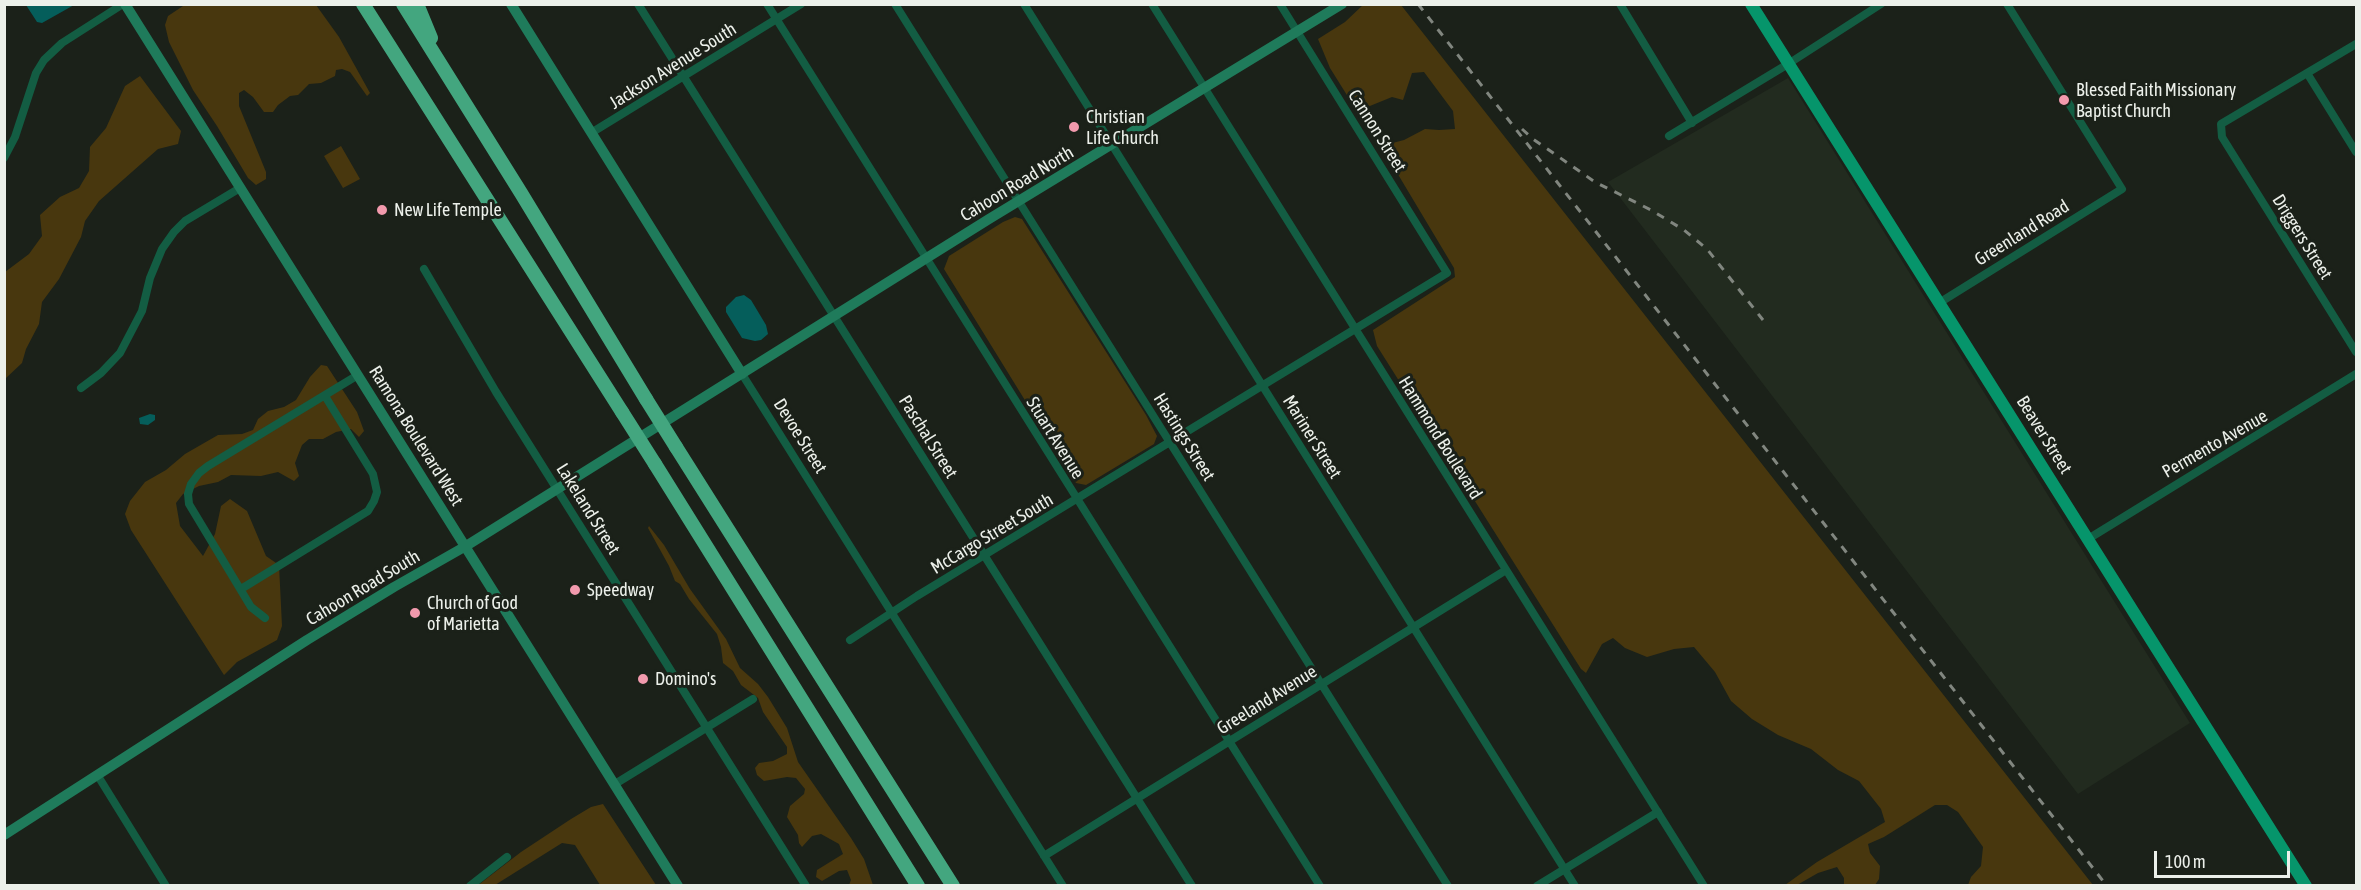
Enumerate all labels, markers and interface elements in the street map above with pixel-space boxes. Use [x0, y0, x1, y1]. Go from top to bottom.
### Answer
street label: Jackson Avenue South [606, 18, 740, 114]
place label: Blessed Faith Missionary Baptist Church [2076, 79, 2236, 122]
street label: Cannon Street [1343, 86, 1411, 176]
marker: Blessed Faith Missionary Baptist Church [2057, 93, 2071, 107]
place label: Christian Life Church [1086, 106, 1159, 148]
marker: Christian Life Church [1067, 120, 1081, 134]
street label: Cahoon Road North [956, 142, 1078, 226]
street label: Driggers Street [2267, 191, 2337, 283]
street label: Greenland Road [1971, 195, 2073, 271]
place label: New Life Temple [394, 199, 502, 221]
marker: New Life Temple [375, 203, 389, 217]
street label: Ramona Boulevard West [364, 362, 468, 510]
street label: Hammond Boulevard [1394, 373, 1486, 503]
street label: Hastings Street [1149, 389, 1219, 485]
street label: Mariner Street [1278, 391, 1346, 483]
street label: Paschal Street [894, 392, 962, 482]
street label: Beaver Street [2012, 392, 2076, 478]
street label: Stuart Avenue [1021, 393, 1089, 483]
street label: Devoe Street [769, 395, 831, 477]
street label: Permento Avenue [2159, 405, 2271, 483]
street label: Lakeland Street [551, 459, 625, 559]
street label: McCargo Street South [927, 489, 1057, 579]
street label: Cahoon Road South [302, 546, 424, 630]
place label: Speedway [587, 579, 654, 601]
marker: Speedway [568, 583, 582, 597]
place label: Church of God of Marietta [427, 592, 518, 634]
marker: Church of God of Marietta [408, 606, 422, 620]
street label: Greeland Avenue [1213, 661, 1321, 739]
place label: Domino's [655, 668, 716, 690]
marker: Domino's [636, 672, 650, 686]
scale bar [2157, 839, 2294, 877]
text: 100 m [2165, 851, 2206, 872]

